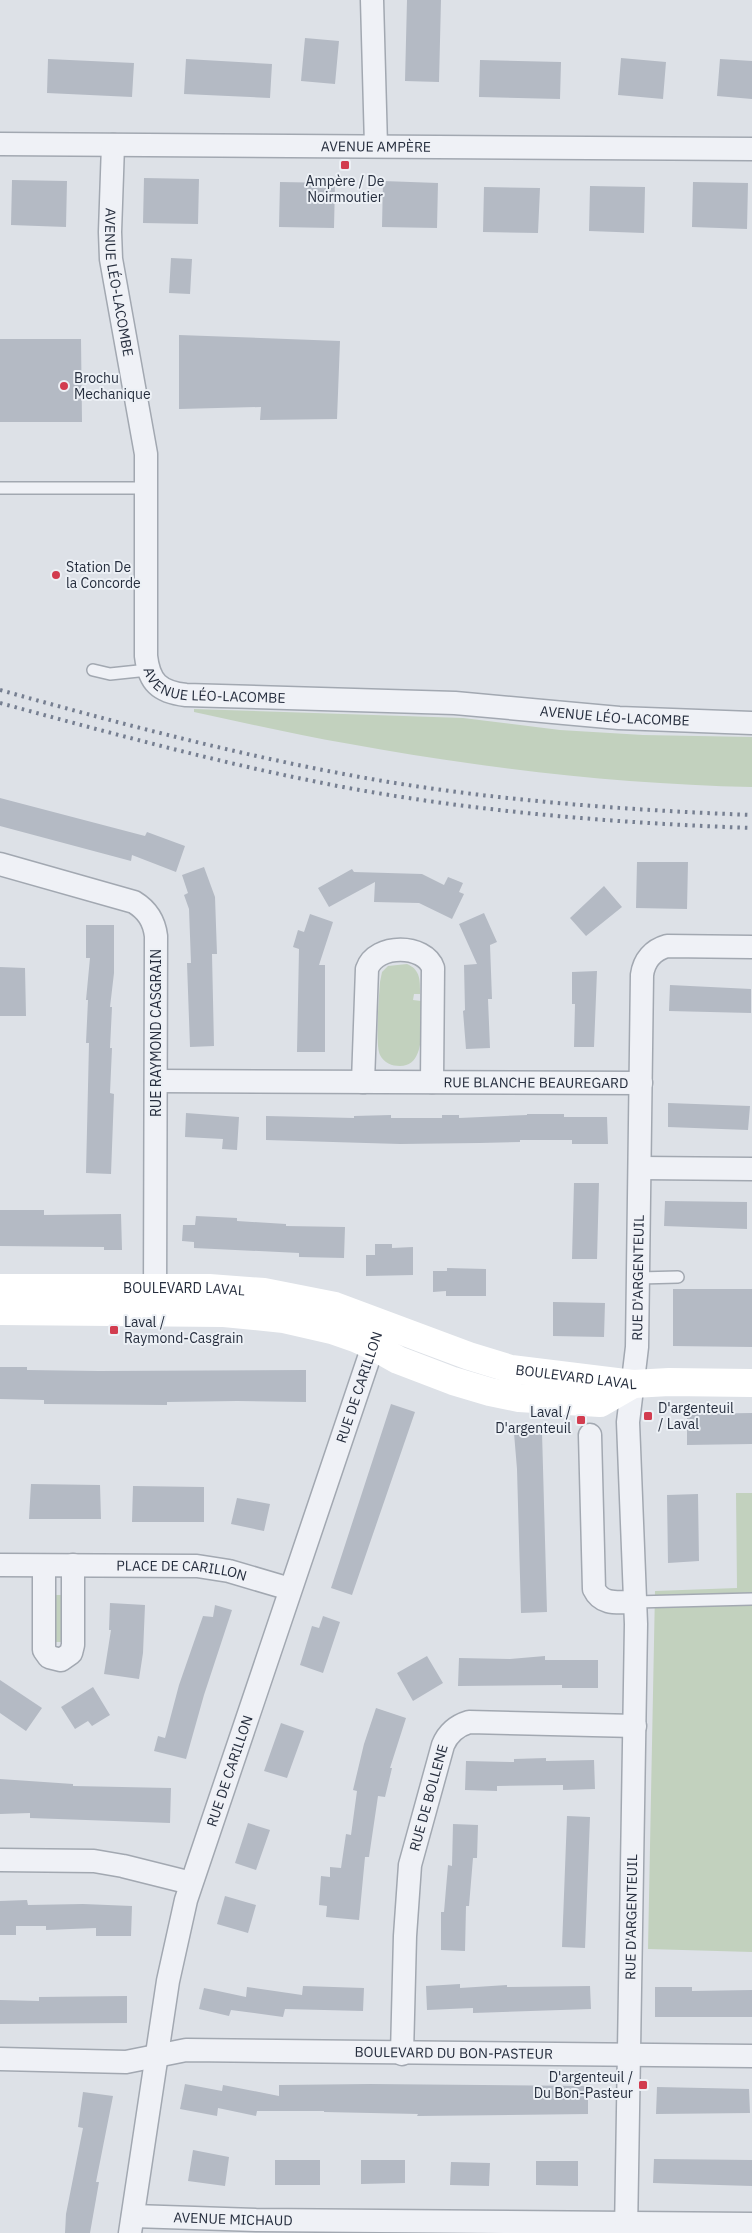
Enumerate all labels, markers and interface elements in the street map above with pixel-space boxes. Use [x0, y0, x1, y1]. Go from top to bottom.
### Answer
street label: AVENUE AMPÈRE [321, 137, 431, 156]
marker: Ampère / De Noirmoutier [339, 159, 351, 171]
place label: Ampère / De Noirmoutier [306, 172, 385, 206]
street label: AVENUE LÉO-LACOMBE [101, 208, 137, 358]
place label: Brochu Mechanique [74, 369, 151, 403]
marker: Brochu Mechanique [58, 380, 70, 392]
place label: Station De la Concorde [66, 558, 141, 592]
marker: Station De la Concorde [50, 569, 62, 581]
street label: AVENUE LÉO-LACOMBE [139, 665, 286, 707]
street label: AVENUE LÉO-LACOMBE [539, 702, 690, 730]
street label: RUE RAYMOND CASGRAIN [147, 949, 165, 1117]
street label: RUE BLANCHE BEAUREGARD [443, 1073, 629, 1092]
street label: RUE D'ARGENTEUIL [628, 1215, 648, 1341]
street label: BOULEVARD LAVAL [123, 1279, 246, 1300]
place label: Laval / Raymond-Casgrain [124, 1313, 243, 1347]
marker: Laval / Raymond-Casgrain [108, 1324, 120, 1336]
street label: RUE DE CARILLON [332, 1329, 386, 1445]
street label: BOULEVARD LAVAL [514, 1361, 637, 1393]
place label: D'argenteuil / Laval [658, 1399, 734, 1433]
place label: Laval / D'argenteuil [495, 1403, 571, 1437]
marker: D'argenteuil / Laval [642, 1410, 654, 1422]
marker: Laval / D'argenteuil [575, 1414, 587, 1426]
street label: PLACE DE CARILLON [116, 1557, 249, 1585]
street label: RUE DE CARILLON [202, 1713, 257, 1829]
street label: RUE DE BOLLENE [405, 1742, 452, 1853]
street label: RUE D'ARGENTEUIL [621, 1854, 641, 1980]
street label: BOULEVARD DU BON-PASTEUR [354, 2043, 553, 2063]
place label: D'argenteuil / Du Bon-Pasteur [534, 2068, 633, 2102]
marker: D'argenteuil / Du Bon-Pasteur [637, 2079, 649, 2091]
street label: AVENUE MICHAUD [173, 2208, 293, 2229]

